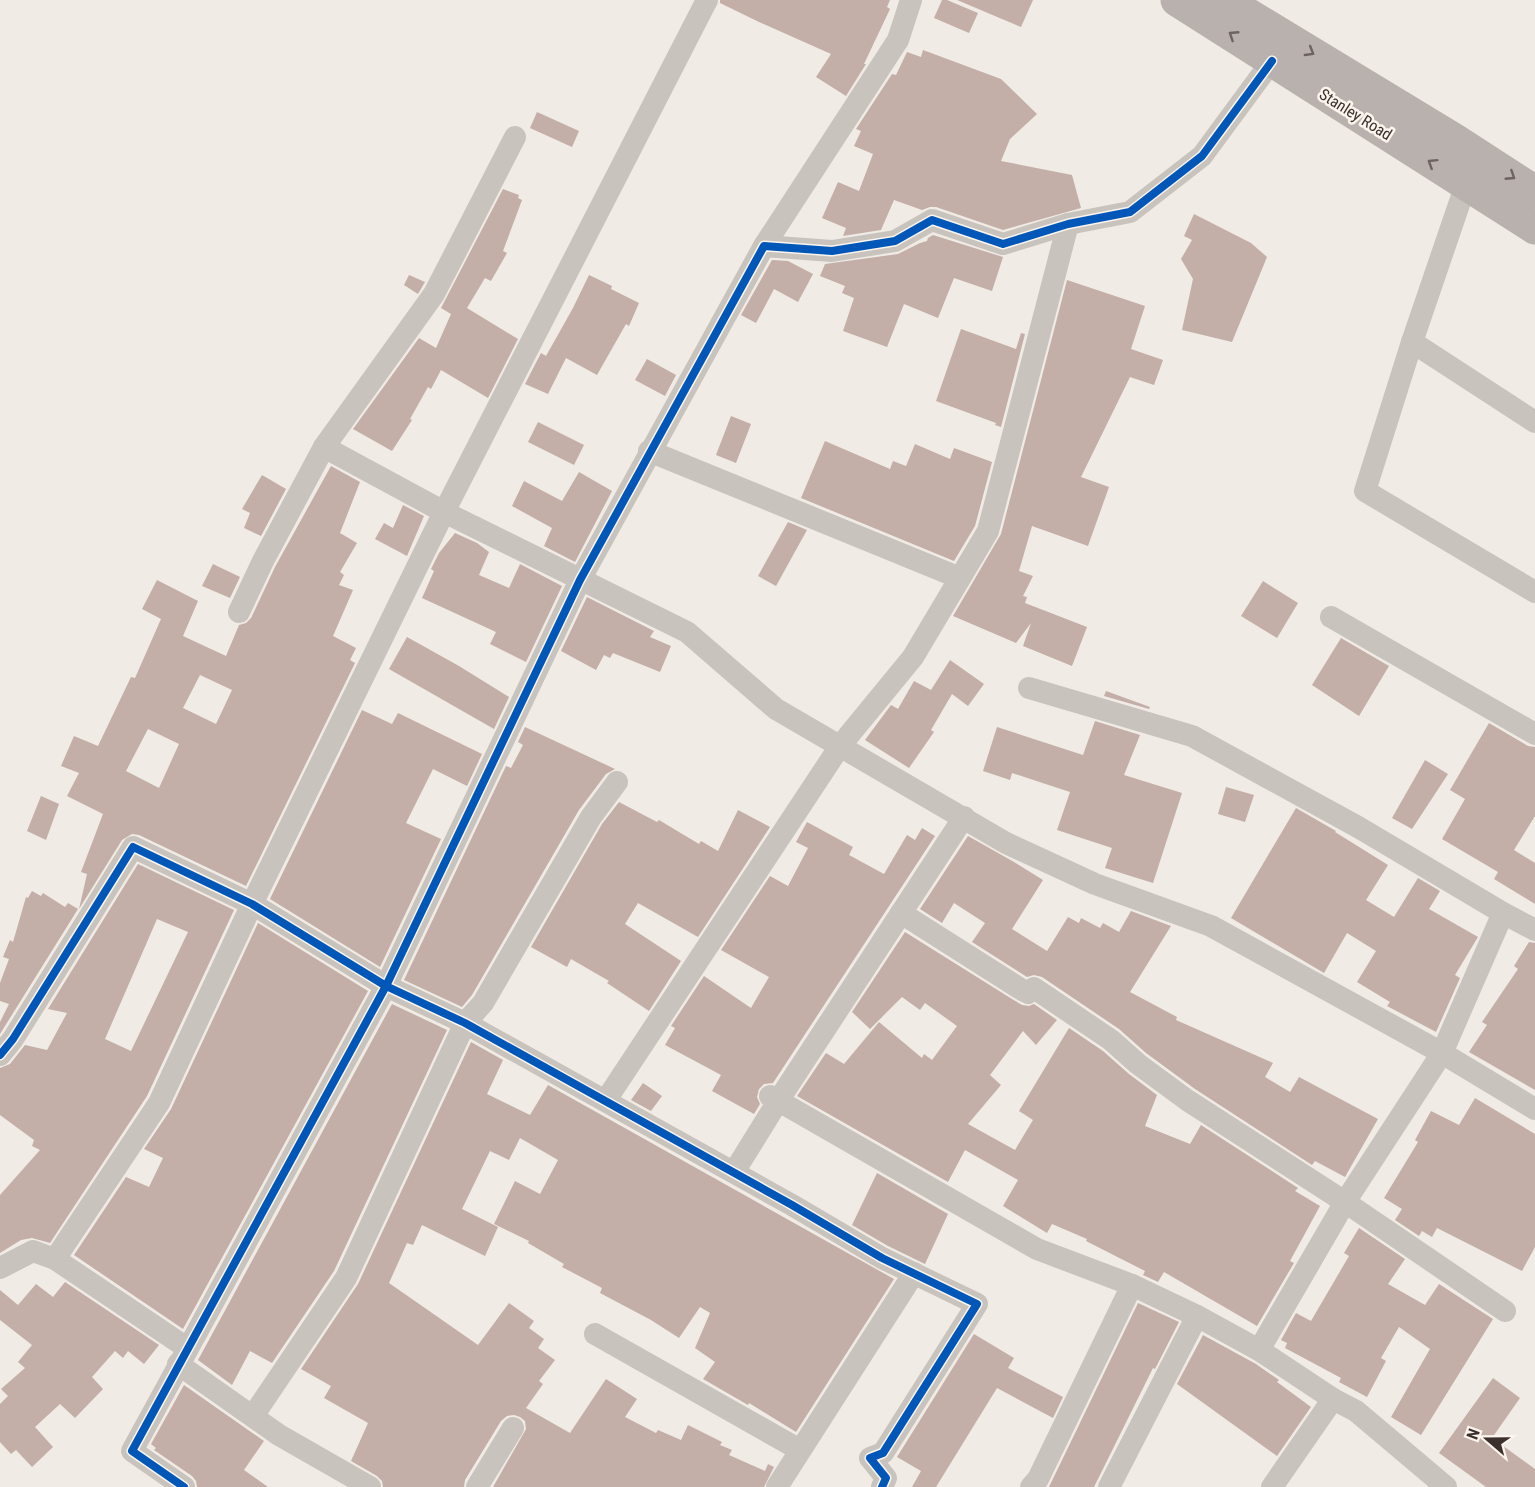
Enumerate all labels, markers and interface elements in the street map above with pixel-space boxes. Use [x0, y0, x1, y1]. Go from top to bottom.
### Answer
one-way arrow [1228, 32, 1239, 43]
one-way arrow [1304, 44, 1314, 56]
street label: Stanley Road [1316, 85, 1396, 144]
one-way arrow [1428, 159, 1439, 170]
one-way arrow [1505, 169, 1515, 181]
north arrow [1457, 1409, 1517, 1469]
text: N [1463, 1426, 1484, 1442]

